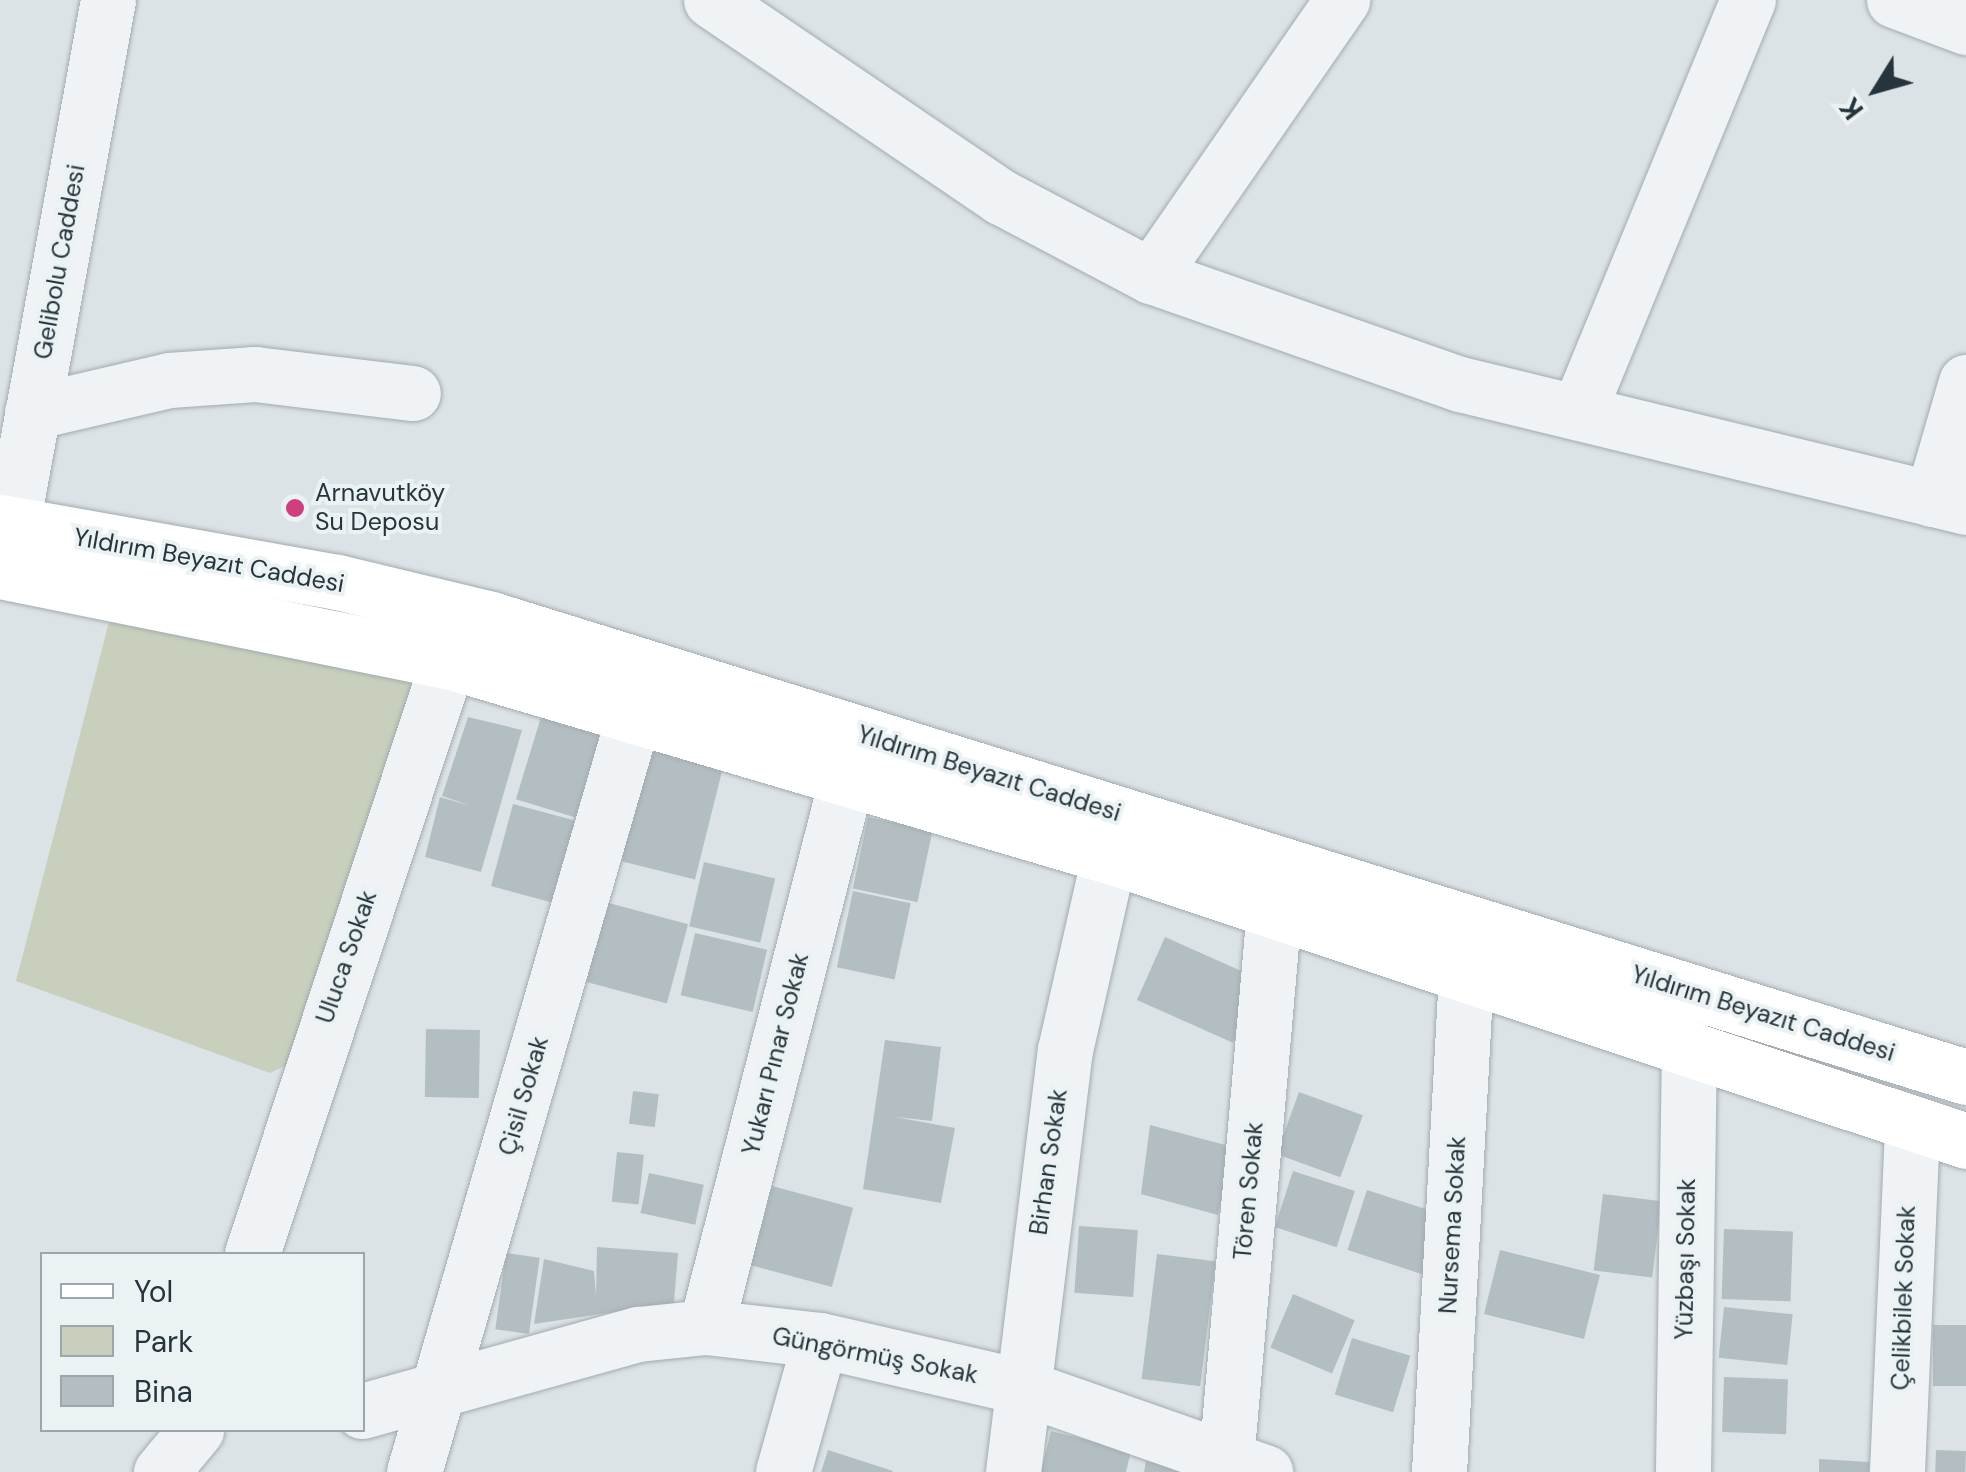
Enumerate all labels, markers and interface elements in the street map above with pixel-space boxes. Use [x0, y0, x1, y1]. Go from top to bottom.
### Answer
north arrow [1826, 40, 1926, 140]
text: K [1831, 90, 1872, 127]
street label: Gelibolu Caddesi [28, 162, 92, 362]
place label: Arnavutköy Su Deposu [315, 479, 445, 538]
marker: Arnavutköy Su Deposu [284, 497, 306, 519]
street label: Yıldırım Beyazıt Caddesi [71, 522, 347, 600]
street label: Yıldırım Beyazıt Caddesi [853, 720, 1125, 828]
street label: Uluca Sokak [310, 886, 384, 1028]
street label: Yukarı Pınar Sokak [736, 950, 816, 1158]
street label: Yıldırım Beyazıt Caddesi [1627, 960, 1899, 1068]
street label: Çisil Sokak [493, 1033, 555, 1159]
street label: Birhan Sokak [1024, 1087, 1074, 1237]
street label: Tören Sokak [1228, 1121, 1270, 1261]
street label: Nursema Sokak [1433, 1135, 1473, 1315]
street label: Yüzbaşı Sokak [1670, 1178, 1702, 1340]
street label: Çelikbilek Sokak [1886, 1205, 1922, 1391]
legend [40, 1252, 365, 1432]
text: Yol [134, 1272, 173, 1311]
street label: Güngörmüş Sokak [770, 1321, 980, 1391]
text: Park [134, 1322, 193, 1361]
text: Bina [134, 1372, 193, 1411]

